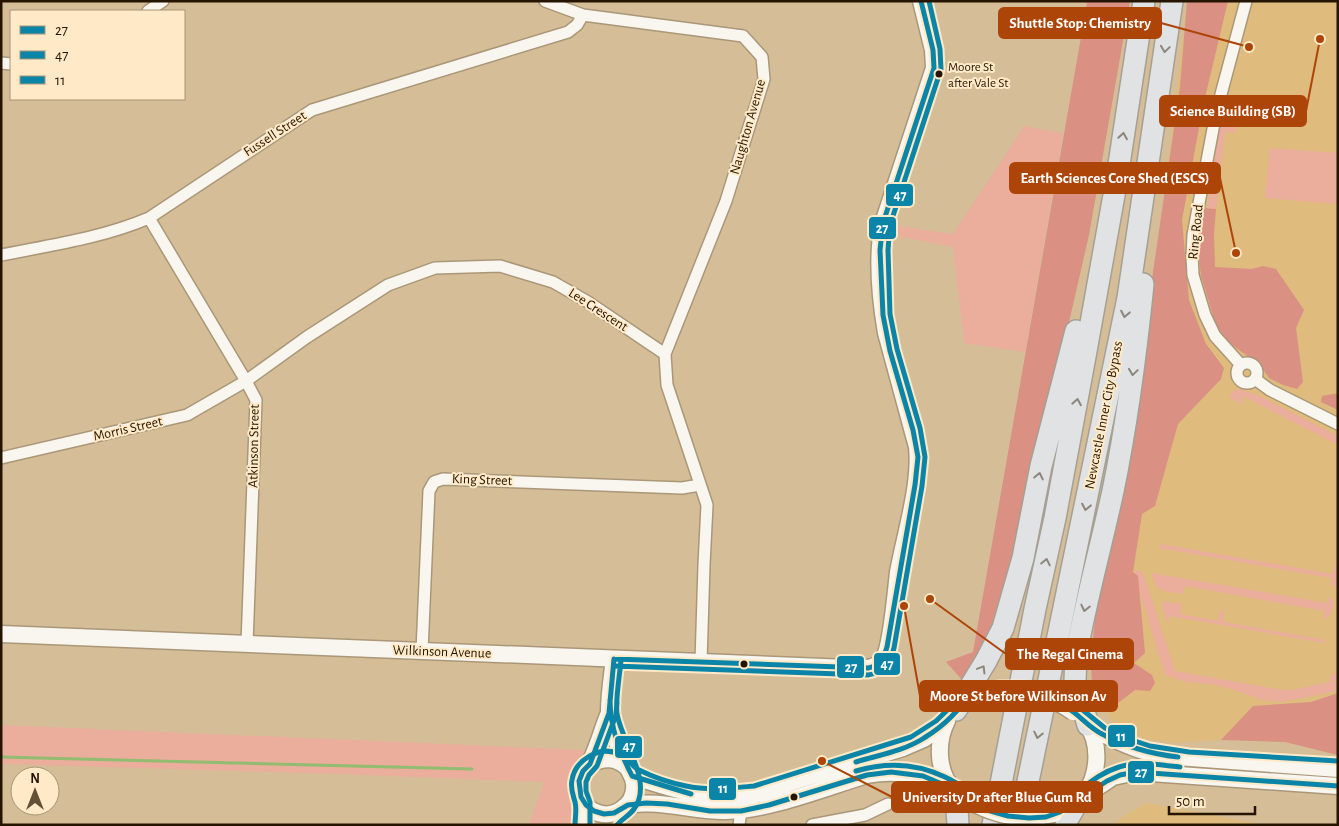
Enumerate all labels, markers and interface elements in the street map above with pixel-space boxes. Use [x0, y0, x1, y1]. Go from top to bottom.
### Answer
callout: Shuttle Stop: Chemistry [999, 8, 1161, 38]
legend [10, 10, 185, 100]
text: Shuttle Stop: Chemistry [1009, 16, 1151, 31]
text: 27 [55, 23, 68, 38]
one-way arrow [1160, 46, 1171, 54]
text: 47 [55, 48, 68, 63]
place label: Moore St after Vale St [948, 61, 1009, 90]
marker: Moore St after Vale St [934, 69, 944, 79]
text: 11 [55, 73, 65, 88]
street label: Naughton Avenue [728, 78, 768, 176]
callout: Science Building (SB) [1160, 96, 1306, 126]
text: Science Building (SB) [1170, 104, 1296, 119]
street label: Fussell Street [241, 108, 309, 159]
one-way arrow [1118, 131, 1128, 140]
callout: Earth Sciences Core Shed (ESCS) [1010, 163, 1220, 193]
text: Earth Sciences Core Shed (ESCS) [1020, 171, 1210, 186]
line badge: 47 [885, 183, 914, 207]
text: 47 [893, 189, 907, 203]
street label: Ring Road [1186, 204, 1206, 260]
line badge: 27 [868, 216, 897, 240]
text: 27 [876, 222, 888, 236]
street label: Lee Crescent [566, 286, 631, 335]
one-way arrow [1120, 309, 1131, 318]
street label: Newcastle Inner City Bypass [1083, 340, 1125, 490]
one-way arrow [1128, 367, 1138, 376]
one-way arrow [1071, 398, 1081, 407]
street label: Atkinson Street [246, 404, 262, 488]
street label: Morris Street [92, 414, 164, 444]
street label: King Street [452, 472, 513, 488]
one-way arrow [1033, 472, 1044, 480]
one-way arrow [1081, 503, 1091, 512]
one-way arrow [1040, 557, 1051, 566]
one-way arrow [1080, 604, 1091, 613]
callout: The Regal Cinema [1006, 639, 1133, 669]
street label: Wilkinson Avenue [392, 643, 492, 661]
text: The Regal Cinema [1017, 647, 1123, 662]
line badge: 47 [873, 652, 901, 676]
line badge: 27 [836, 655, 865, 679]
text: 47 [880, 658, 894, 672]
unlabelled marker [739, 659, 749, 669]
text: 27 [845, 661, 857, 675]
one-way arrow [975, 665, 985, 674]
callout: Moore St before Wilkinson Av [920, 681, 1117, 711]
text: Moore St before Wilkinson Av [930, 689, 1107, 704]
line badge: 11 [1107, 724, 1136, 748]
text: 11 [1116, 730, 1126, 744]
one-way arrow [1033, 731, 1044, 740]
line badge: 47 [614, 735, 643, 759]
text: 47 [622, 740, 636, 754]
line badge: 27 [1127, 760, 1155, 784]
north arrow [10, 766, 60, 816]
text: 27 [1135, 766, 1147, 780]
text: N [30, 772, 40, 786]
line badge: 11 [708, 777, 737, 801]
text: 11 [718, 782, 728, 796]
callout: University Dr after Blue Gum Rd [892, 782, 1102, 812]
scale bar [1169, 784, 1255, 816]
text: University Dr after Blue Gum Rd [902, 790, 1092, 805]
unlabelled marker [789, 792, 799, 802]
text: 50 m [1176, 794, 1205, 809]

